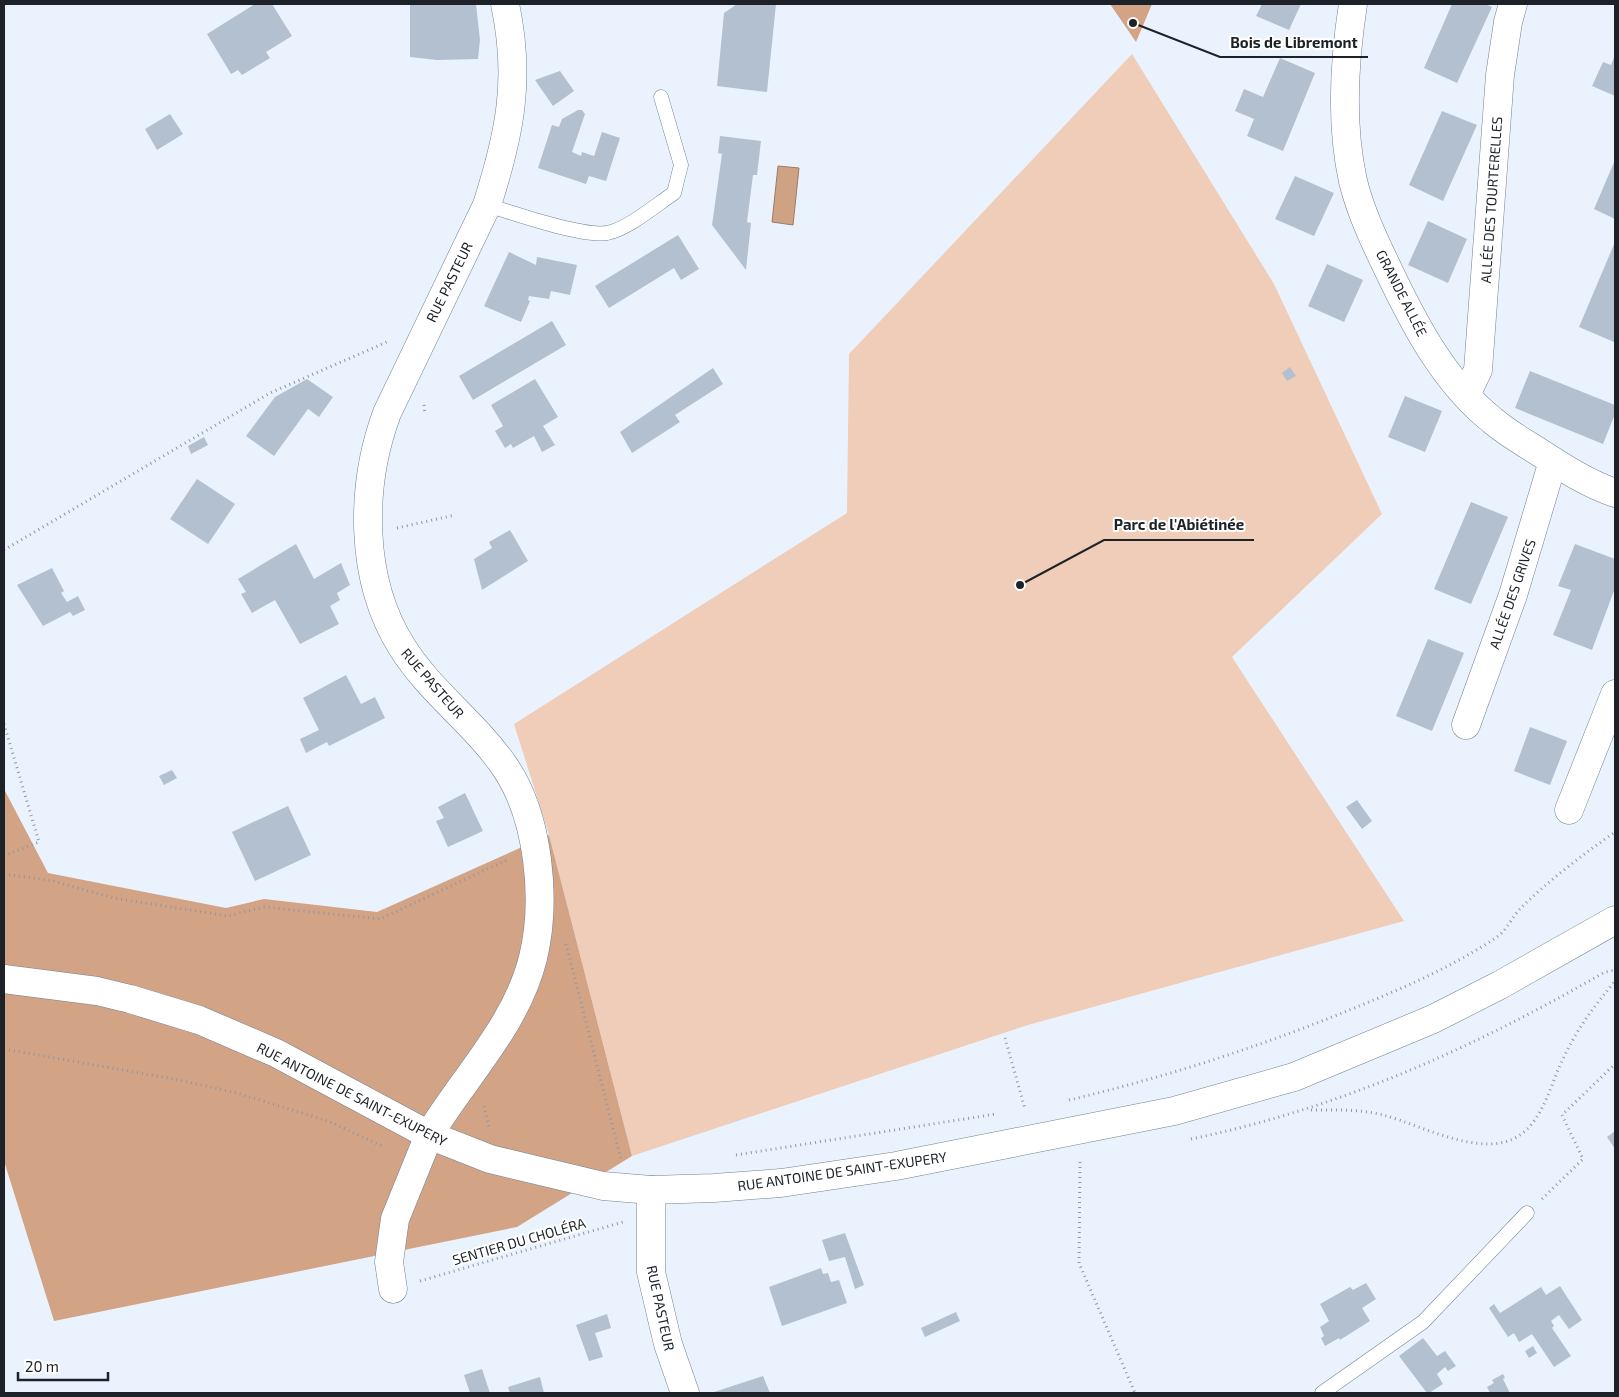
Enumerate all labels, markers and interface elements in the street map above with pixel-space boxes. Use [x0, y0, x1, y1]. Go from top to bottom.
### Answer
callout: Bois de Libremont [1220, 27, 1368, 57]
text: Bois de Libremont [1230, 33, 1358, 51]
street label: ALLÉE DES TOURTERELLES [1477, 116, 1505, 284]
street label: RUE PASTEUR [422, 239, 476, 325]
street label: GRANDE ALLÉE [1373, 247, 1431, 339]
callout: Parc de l'Abiétinée [1104, 510, 1254, 540]
text: Parc de l'Abiétinée [1114, 515, 1244, 533]
street label: ALLÉE DES GRIVES [1485, 537, 1539, 651]
street label: RUE PASTEUR [398, 645, 468, 722]
street label: RUE ANTOINE DE SAINT-EXUPERY [254, 1038, 450, 1150]
street label: RUE ANTOINE DE SAINT-EXUPERY [736, 1148, 948, 1194]
street label: SENTIER DU CHOLÉRA [450, 1214, 588, 1268]
street label: RUE PASTEUR [644, 1264, 678, 1353]
scale bar [18, 1350, 108, 1382]
text: 20 m [25, 1357, 59, 1375]

